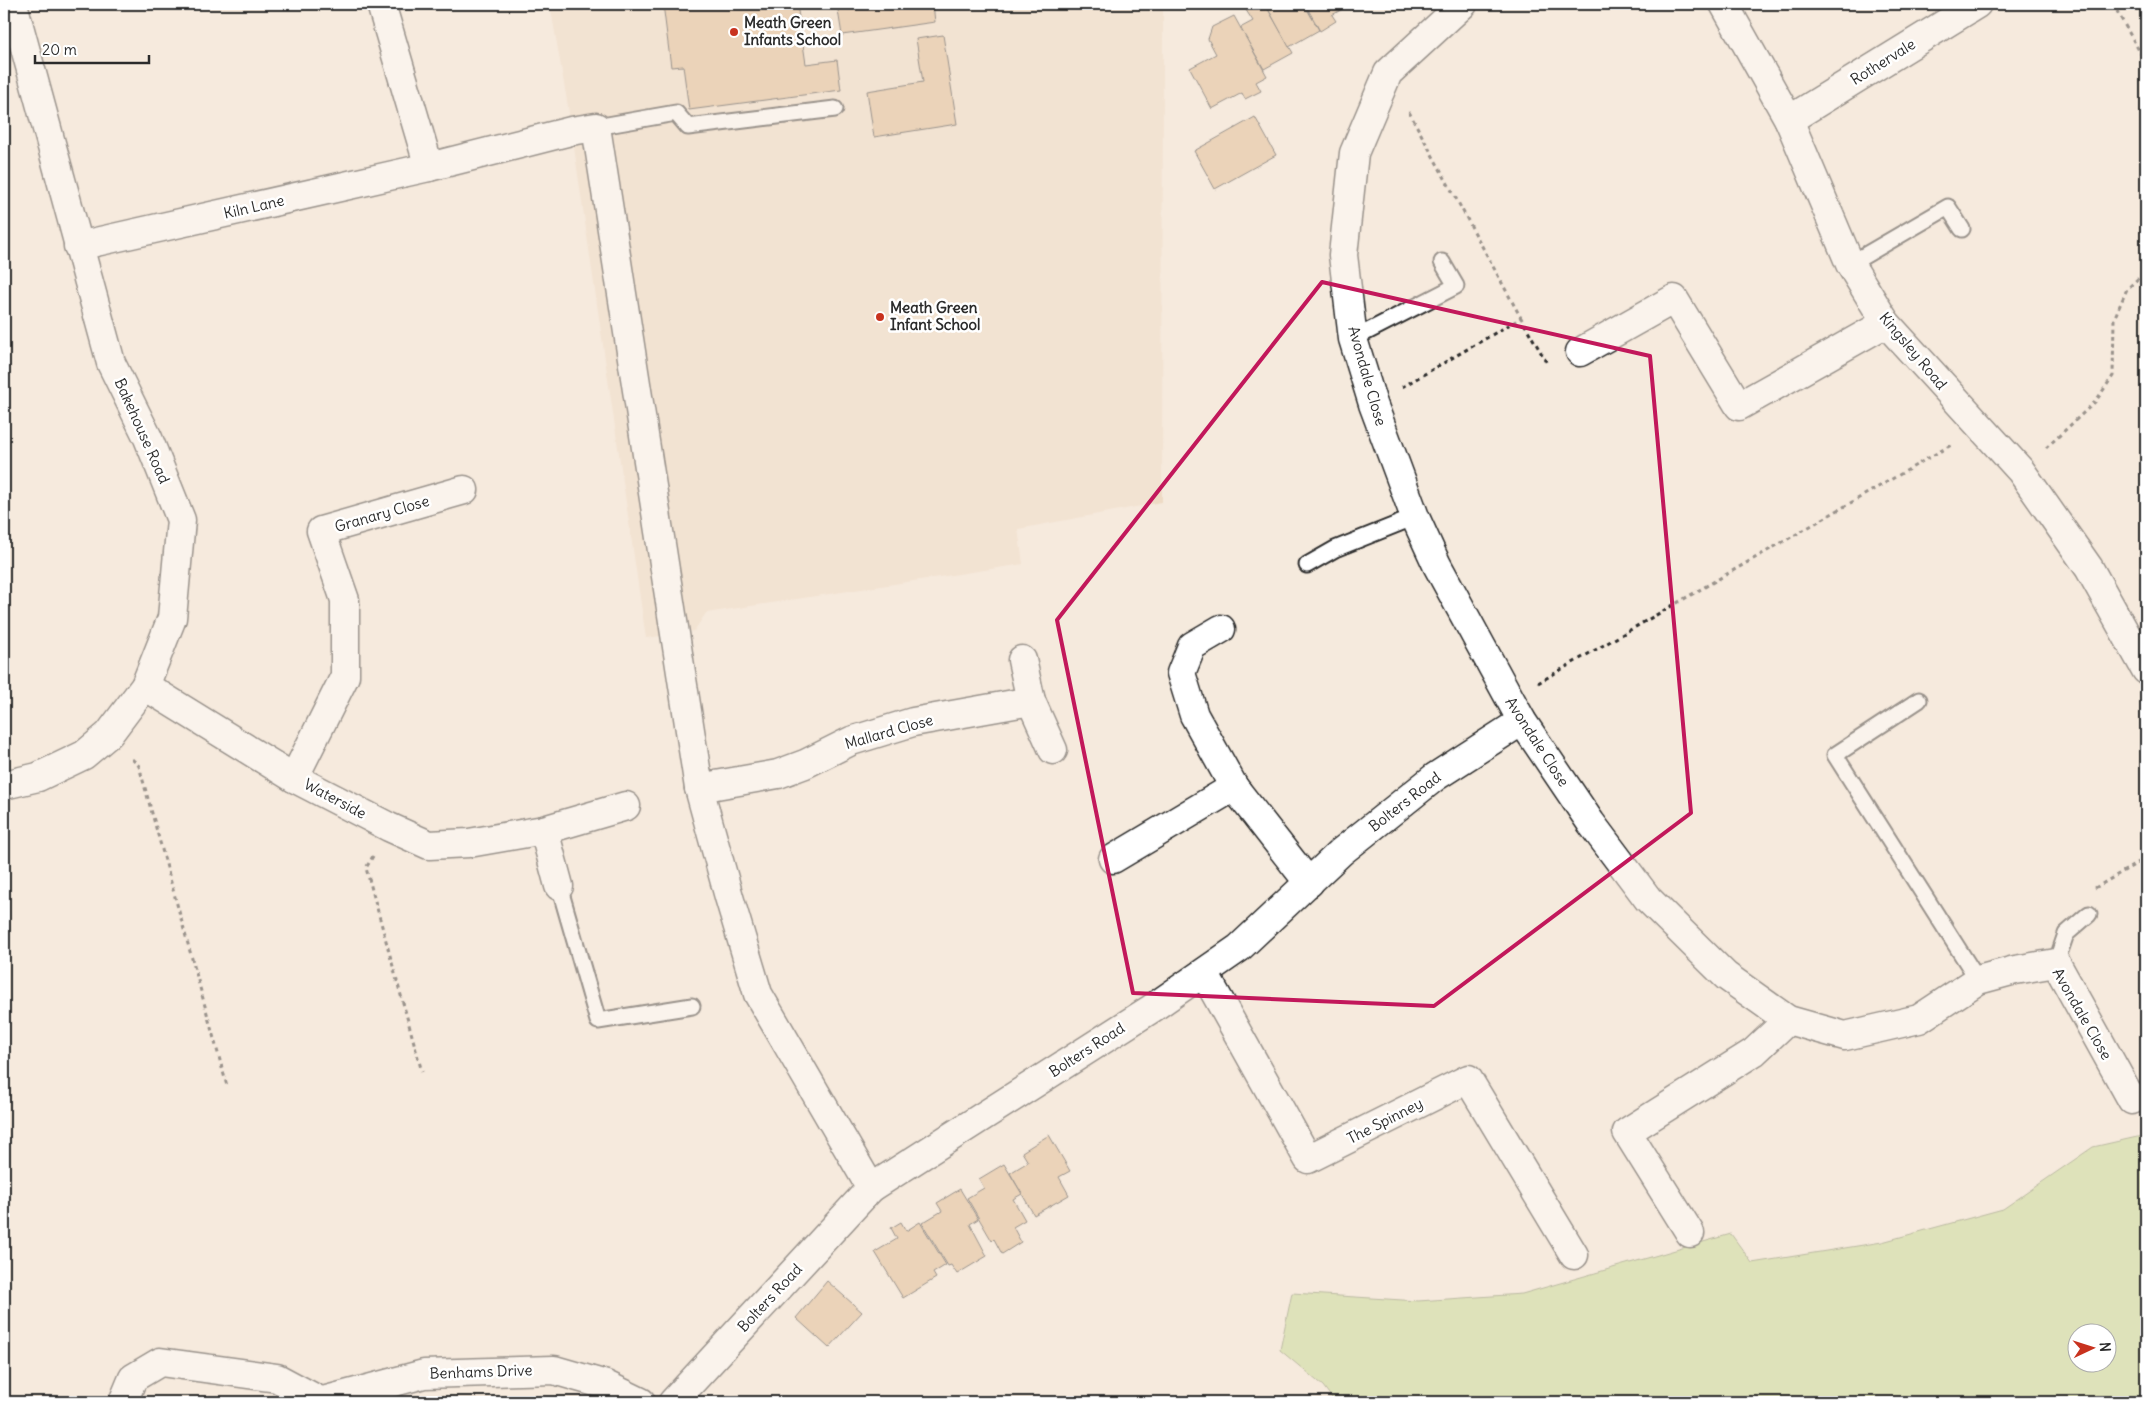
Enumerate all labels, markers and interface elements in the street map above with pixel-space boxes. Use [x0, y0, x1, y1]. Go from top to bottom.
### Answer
place label: Meath Green Infants School [744, 13, 841, 49]
marker: Meath Green Infants School [728, 26, 740, 38]
scale bar [35, 32, 149, 64]
street label: Rothervale [1847, 34, 1919, 89]
text: 20 m [42, 40, 77, 59]
street label: Kiln Lane [222, 190, 286, 223]
place label: Meath Green Infant School [890, 298, 980, 334]
street label: Kingsley Road [1875, 308, 1951, 393]
marker: Meath Green Infant School [874, 311, 886, 323]
street label: Avondale Close [1344, 324, 1391, 428]
street label: Bakehouse Road [111, 375, 174, 487]
street label: Granary Close [332, 491, 431, 536]
street label: Avondale Close [1501, 693, 1573, 790]
street label: Mallard Close [843, 710, 935, 753]
street label: Bolters Road [1365, 767, 1445, 836]
street label: Waterside [301, 774, 370, 823]
street label: Avondale Close [2048, 964, 2116, 1063]
street label: Bolters Road [1045, 1018, 1128, 1081]
street label: The Spinney [1344, 1093, 1426, 1148]
street label: Bolters Road [733, 1259, 806, 1336]
north arrow [2068, 1324, 2118, 1374]
text: N [2096, 1342, 2114, 1353]
street label: Benhams Drive [429, 1360, 533, 1383]

